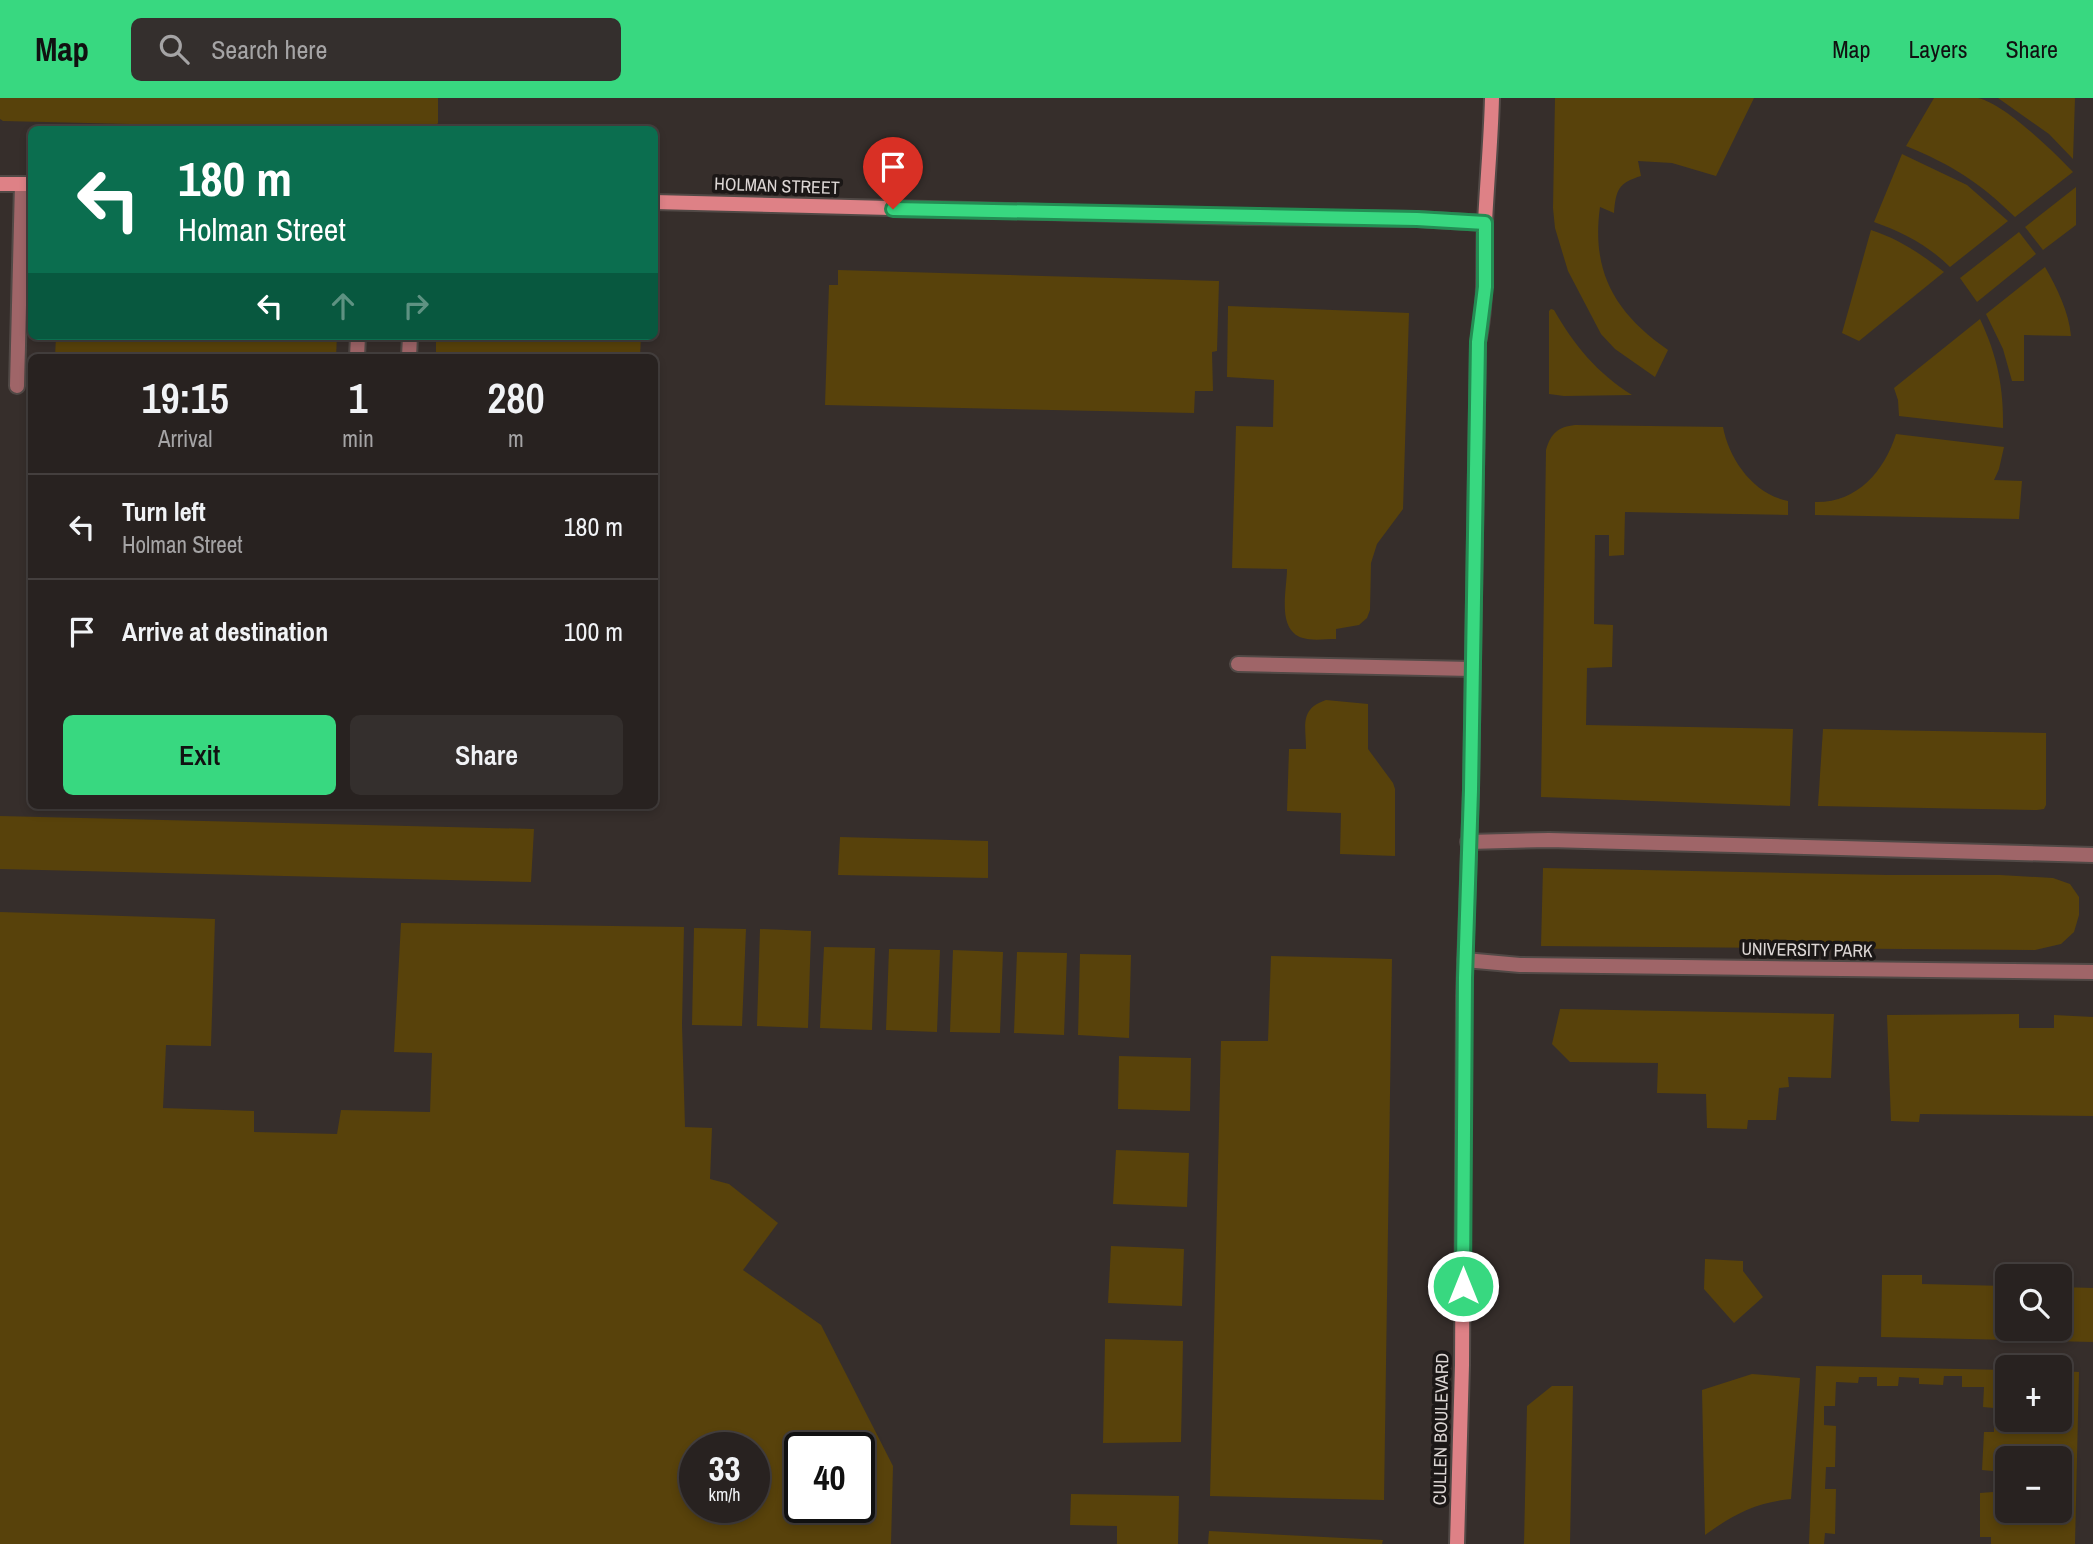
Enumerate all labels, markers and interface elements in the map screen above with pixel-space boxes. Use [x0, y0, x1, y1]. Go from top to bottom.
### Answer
search box [131, 18, 621, 81]
text: Map [35, 27, 89, 71]
icon: search [155, 30, 193, 68]
text: Search here [211, 32, 327, 67]
text: Map [1832, 33, 1870, 65]
text: Layers [1908, 33, 1967, 65]
text: Share [2005, 33, 2058, 65]
pin [863, 137, 923, 209]
text: 180 m [178, 145, 292, 211]
icon: arrive [874, 148, 912, 186]
icon: left [63, 154, 154, 245]
street label: HOLMAN STREET [714, 171, 840, 200]
text: Holman Street [178, 208, 346, 251]
icon: left [251, 287, 289, 325]
icon: ahead [324, 287, 362, 325]
icon: right [397, 287, 435, 325]
text: 19:15 [141, 370, 229, 426]
text: 1 [348, 370, 368, 426]
text: 280 [487, 370, 545, 426]
text: Arrival [158, 423, 212, 454]
text: min [342, 423, 374, 454]
text: m [508, 423, 524, 454]
text: Turn left [122, 494, 206, 529]
icon: left [63, 508, 101, 546]
text: 180 m [564, 509, 623, 544]
text: Holman Street [122, 529, 243, 560]
icon: arrive [63, 613, 101, 651]
text: Arrive at destination [122, 614, 328, 649]
text: 100 m [564, 614, 623, 649]
button: Exit [63, 715, 336, 795]
button: Share [350, 715, 623, 795]
street label: UNIVERSITY PARK [1741, 936, 1873, 963]
position arrow [1426, 1249, 1500, 1323]
map controls [1995, 1264, 2072, 1523]
button: search [1995, 1264, 2072, 1341]
street label: CULLEN BOULEVARD [1427, 1353, 1454, 1505]
button: + [1995, 1355, 2072, 1432]
speed limit sign: 40 [784, 1432, 875, 1523]
text: 33 [709, 1445, 740, 1492]
button: − [1995, 1446, 2072, 1523]
text: km/h [709, 1482, 741, 1507]

